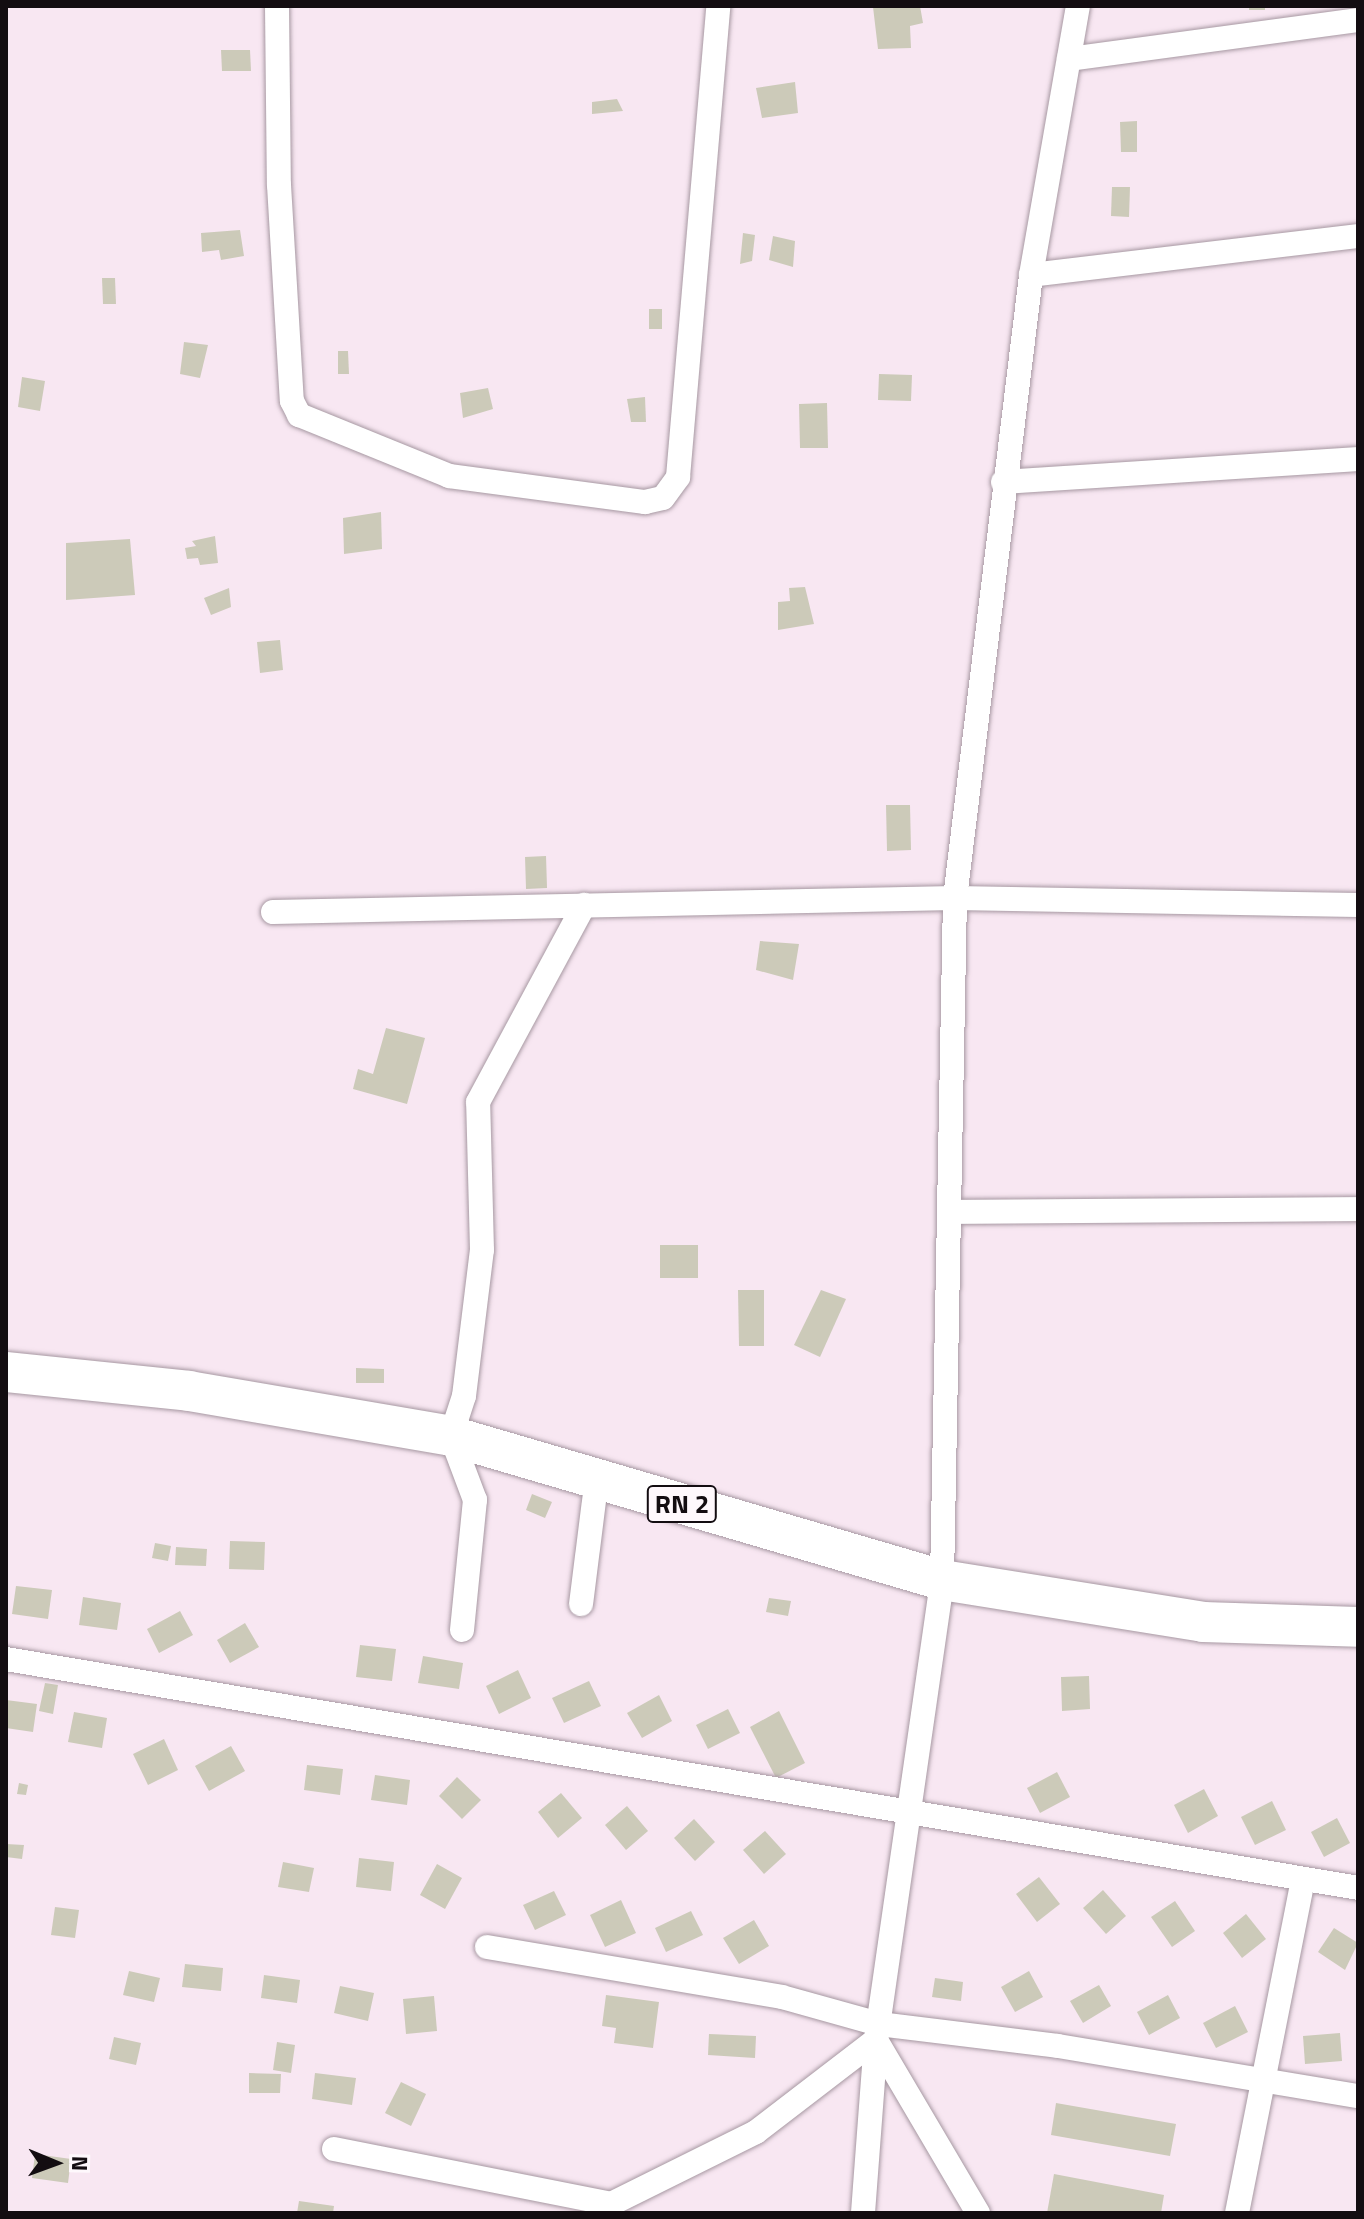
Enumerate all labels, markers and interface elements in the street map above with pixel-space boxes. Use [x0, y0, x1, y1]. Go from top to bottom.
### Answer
road number: RN 2 [646, 1482, 718, 1526]
north arrow [16, 2123, 96, 2203]
text: N [63, 2155, 97, 2171]

